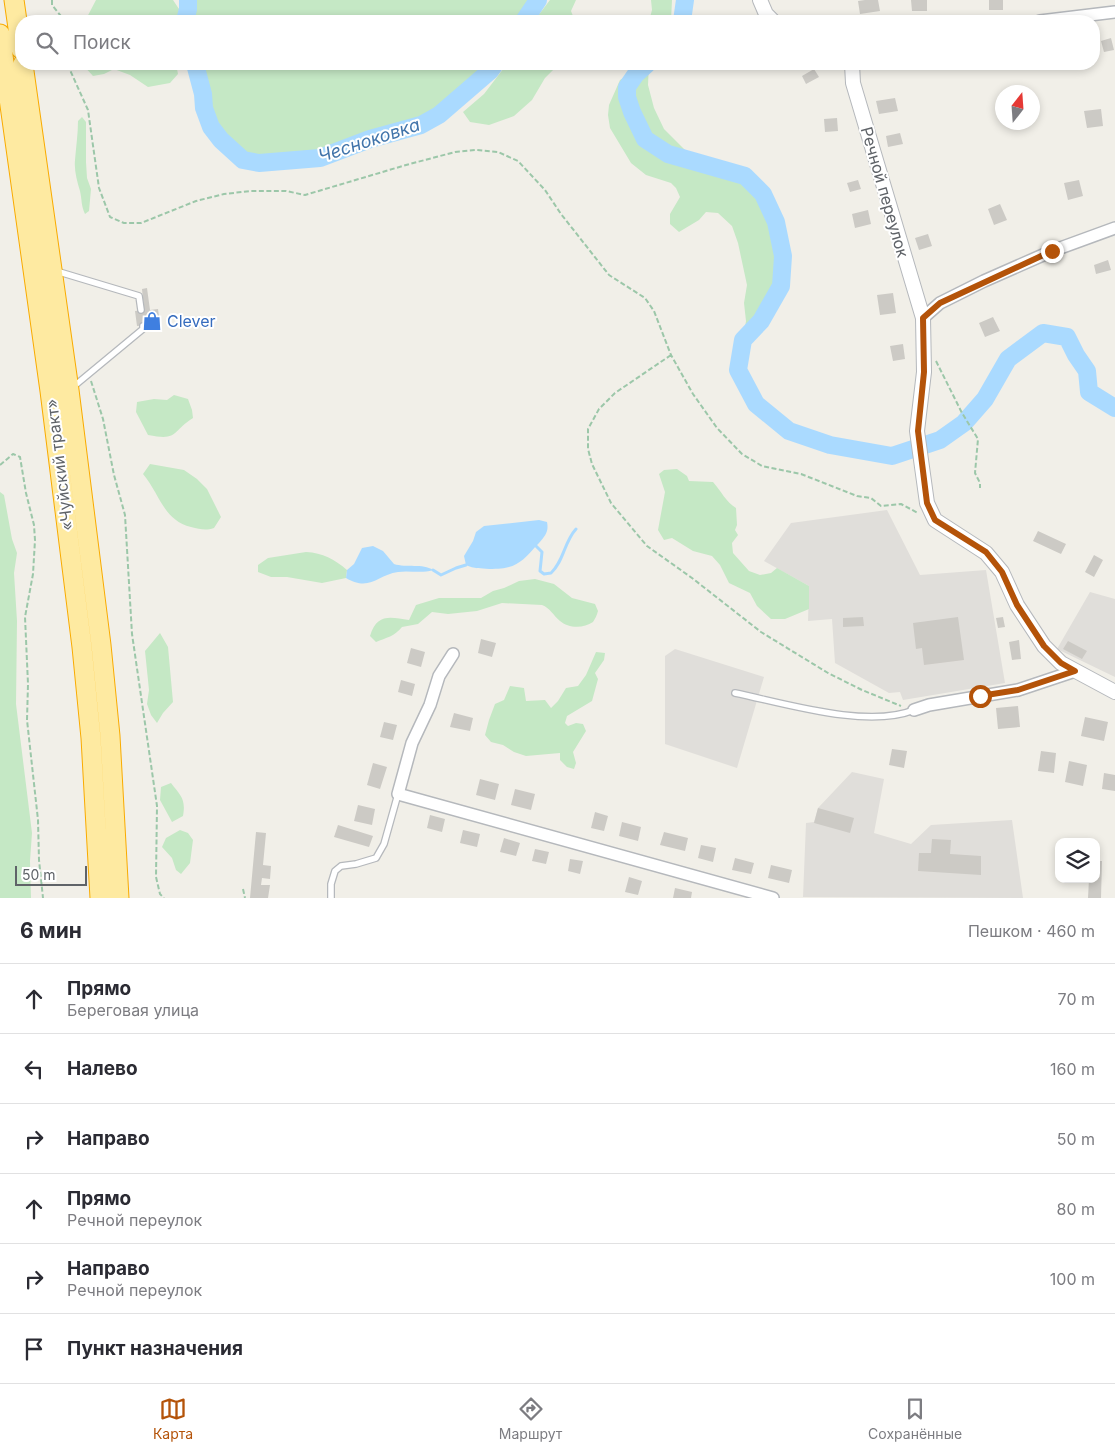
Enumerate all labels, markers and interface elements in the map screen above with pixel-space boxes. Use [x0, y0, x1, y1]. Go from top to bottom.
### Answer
search box [15, 15, 1100, 70]
icon: search [33, 29, 61, 57]
text: Поиск [73, 31, 131, 54]
north arrow [995, 85, 1040, 130]
water label: Чесноковка [315, 114, 423, 166]
street label: Речной переулок [857, 124, 913, 260]
route end [1041, 240, 1064, 263]
shop icon: Clever [141, 310, 163, 332]
place label: Clever [167, 311, 216, 331]
street label: «Чуйский тракт» [41, 398, 77, 532]
route start [969, 685, 992, 708]
map controls [1055, 838, 1100, 883]
button: layers [1055, 838, 1100, 883]
scale bar [15, 863, 88, 886]
text: 50 m [22, 866, 56, 883]
text: 6 мин [20, 918, 82, 943]
text: Пешком · 460 m [968, 921, 1095, 941]
text: Прямо [67, 977, 131, 1000]
icon: ahead [20, 985, 48, 1013]
text: 70 m [1058, 989, 1095, 1009]
text: Береговая улица [67, 1000, 199, 1020]
icon: left [20, 1055, 48, 1083]
text: Налево [67, 1057, 138, 1080]
text: 160 m [1050, 1059, 1095, 1079]
icon: right [20, 1125, 48, 1153]
text: Направо [67, 1127, 150, 1150]
text: 50 m [1057, 1129, 1095, 1149]
text: Прямо [67, 1187, 131, 1210]
icon: ahead [20, 1195, 48, 1223]
text: 80 m [1056, 1199, 1095, 1219]
text: Речной переулок [67, 1210, 202, 1230]
text: Направо [67, 1257, 150, 1280]
icon: right [20, 1265, 48, 1293]
text: 100 m [1050, 1269, 1095, 1289]
text: Речной переулок [67, 1280, 202, 1300]
icon: arrive [20, 1335, 48, 1363]
text: Пункт назначения [67, 1337, 243, 1360]
tab: Карта [153, 1395, 193, 1442]
tab: Маршрут [499, 1395, 562, 1442]
tab: Сохранённые [868, 1395, 962, 1442]

